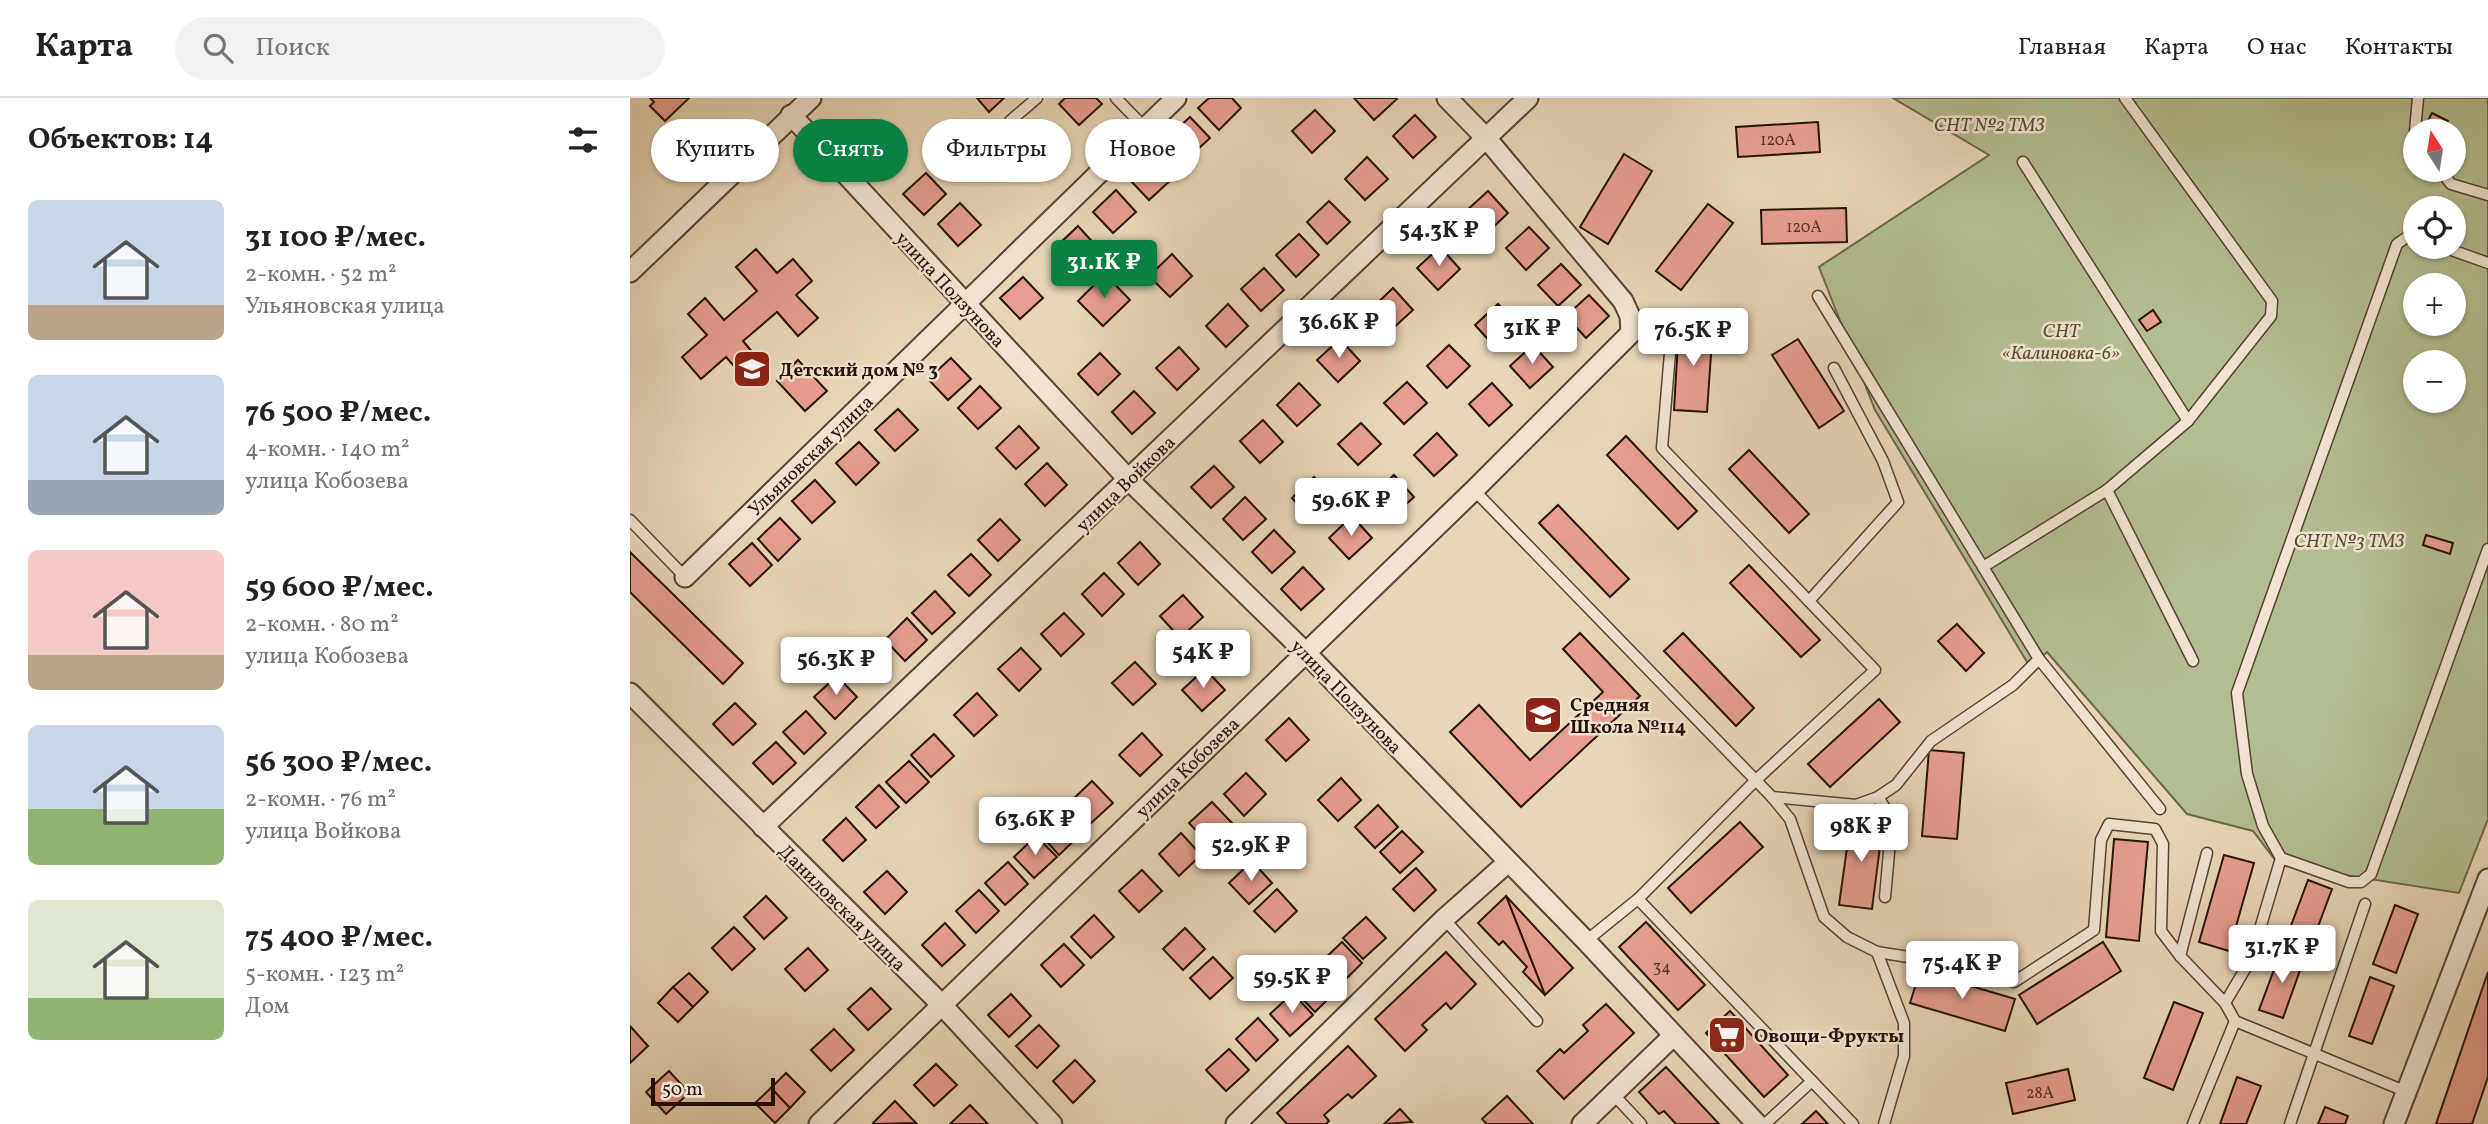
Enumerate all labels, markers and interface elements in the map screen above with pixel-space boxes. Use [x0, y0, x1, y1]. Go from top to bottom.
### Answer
search box [175, 17, 665, 80]
text: Карта [35, 25, 133, 71]
icon: search [199, 29, 237, 67]
text: Поиск [255, 30, 330, 66]
text: Главная [2018, 31, 2106, 65]
text: Карта [2144, 31, 2209, 65]
text: О нас [2247, 31, 2307, 65]
text: Контакты [2345, 31, 2453, 65]
park label: СНТ №2 ТМЗ [1934, 113, 2044, 139]
text: Объектов: 14 [28, 119, 213, 161]
chip: Купить [651, 119, 779, 182]
chip: Снять [793, 119, 908, 182]
chip: Фильтры [922, 119, 1071, 182]
chip: Новое [1085, 119, 1200, 182]
north arrow [2403, 119, 2466, 182]
map controls [2403, 119, 2466, 413]
icon: filters [564, 121, 602, 159]
house number: 120А [1760, 130, 1796, 152]
button: locate [2403, 196, 2466, 259]
pin: 54.3K ₽ [1374, 208, 1504, 268]
text: 54.3K ₽ [1399, 215, 1479, 247]
text: 31 100 ₽/мес. [245, 217, 426, 259]
house number: 120А [1786, 217, 1822, 239]
street label: улица Ползунова [889, 227, 1010, 354]
icon: home [84, 228, 168, 312]
pin: 31.1K ₽ [1039, 240, 1169, 300]
text: 31.1K ₽ [1067, 247, 1141, 279]
text: 2-комн. · 52 m² [245, 259, 397, 291]
button: + [2403, 273, 2466, 336]
text: Ульяновская улица [245, 291, 445, 323]
pin: 36.6K ₽ [1274, 300, 1404, 360]
pin: 31K ₽ [1483, 306, 1581, 366]
text: 36.6K ₽ [1299, 307, 1379, 339]
pin: 76.5K ₽ [1628, 308, 1758, 368]
text: 31K ₽ [1503, 313, 1561, 345]
text: 76.5K ₽ [1654, 315, 1732, 347]
park label: СНТ «Калиновка-6» [2002, 319, 2120, 367]
school or university icon: Детский дом № 3 [731, 348, 773, 390]
button: − [2403, 350, 2466, 413]
place label: Детский дом № 3 [779, 358, 938, 384]
street label: Ульяновская улица [743, 390, 880, 523]
text: 76 500 ₽/мес. [245, 392, 431, 434]
icon: home [84, 403, 168, 487]
street label: улица Войкова [1071, 430, 1182, 539]
text: 4-комн. · 140 m² [245, 434, 410, 466]
text: улица Кобозева [245, 466, 409, 498]
pin: 59.6K ₽ [1286, 478, 1416, 538]
text: 59.6K ₽ [1311, 485, 1391, 517]
park label: СНТ №3 ТМЗ [2294, 529, 2404, 555]
text: 59 600 ₽/мес. [245, 567, 434, 609]
icon: home [84, 578, 168, 662]
text: 2-комн. · 80 m² [245, 609, 399, 641]
pin: 54K ₽ [1154, 630, 1252, 690]
street label: улица Ползунова [1284, 634, 1407, 760]
text: 54K ₽ [1172, 637, 1234, 669]
pin: 56.3K ₽ [771, 638, 901, 697]
text: улица Кобозева [245, 641, 409, 673]
text: 56.3K ₽ [797, 644, 875, 676]
place label: Средняя Школа №114 [1570, 693, 1686, 741]
school or university icon: Средняя Школа №114 [1522, 694, 1564, 736]
street label: улица Кобозева [1131, 712, 1246, 825]
text: 56 300 ₽/мес. [245, 742, 432, 784]
icon: home [84, 753, 168, 837]
text: 2-комн. · 76 m² [245, 784, 396, 816]
pin: 63.6K ₽ [970, 798, 1100, 857]
text: 63.6K ₽ [995, 804, 1075, 836]
pin: 98K ₽ [1812, 804, 1910, 864]
text: 98K ₽ [1830, 811, 1892, 843]
text: улица Войкова [245, 816, 401, 848]
pin: 52.9K ₽ [1186, 824, 1316, 883]
text: 52.9K ₽ [1211, 830, 1291, 862]
street label: Даниловская улица [772, 839, 911, 978]
text: 75 400 ₽/мес. [245, 917, 433, 959]
pin: 31.7K ₽ [2217, 926, 2347, 985]
icon: home [84, 928, 168, 1012]
text: 31.7K ₽ [2245, 932, 2319, 964]
pin: 75.4K ₽ [1897, 942, 2027, 1001]
text: 75.4K ₽ [1922, 948, 2002, 980]
pin: 59.5K ₽ [1227, 956, 1357, 1015]
house number: 34 [1653, 957, 1671, 979]
text: 5-комн. · 123 m² [245, 959, 404, 991]
text: 59.5K ₽ [1253, 962, 1331, 994]
text: Дом [245, 991, 289, 1023]
supermarket icon: Овощи-Фрукты [1706, 1014, 1748, 1056]
place label: Овощи-Фрукты [1754, 1024, 1904, 1050]
scale bar [651, 1075, 775, 1107]
text: 50 m [662, 1077, 703, 1103]
house number: 28А [2026, 1083, 2054, 1105]

